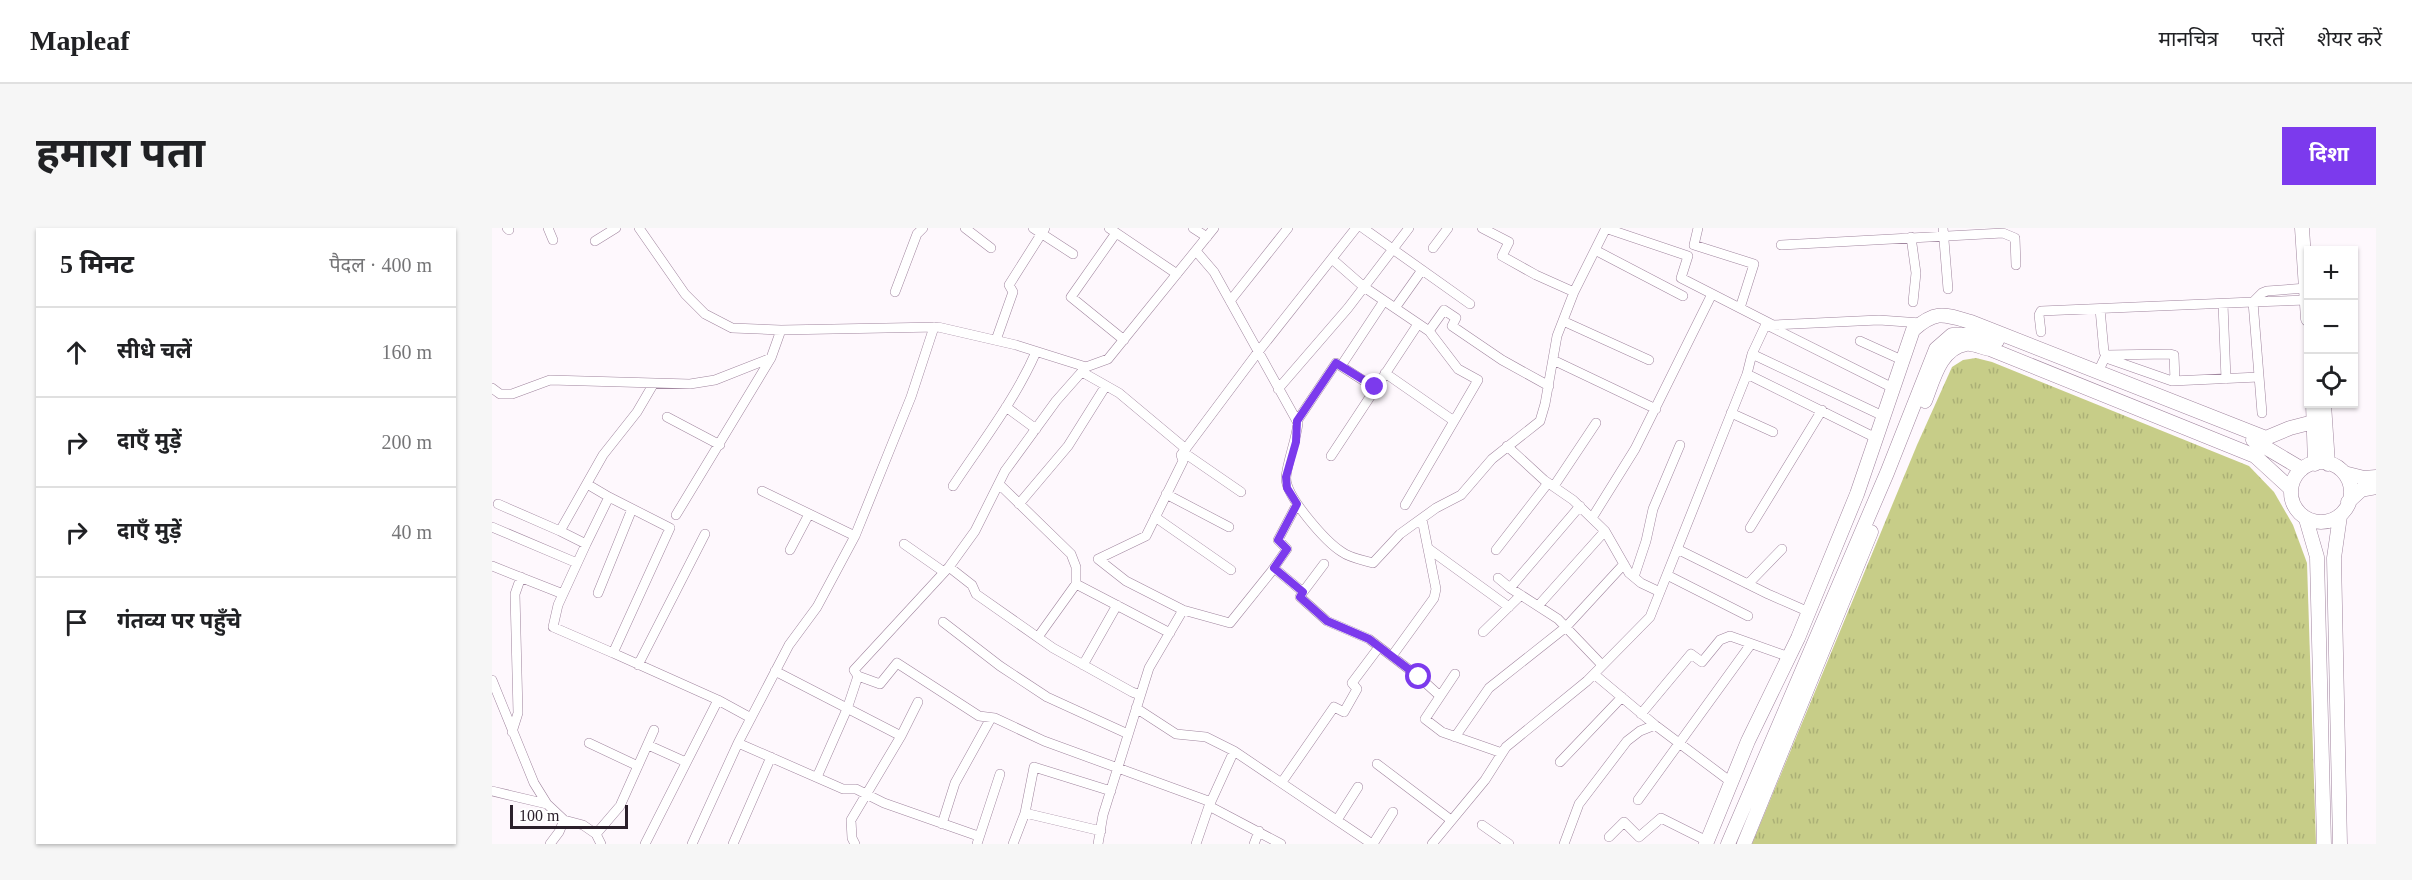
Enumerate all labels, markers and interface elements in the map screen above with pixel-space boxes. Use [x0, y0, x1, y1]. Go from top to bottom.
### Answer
text: Mapleaf [30, 25, 130, 56]
text: मानचित्र [2158, 27, 2218, 51]
text: परतें [2251, 27, 2284, 51]
text: शेयर करें [2317, 27, 2382, 51]
button: दिशा [2282, 127, 2376, 185]
text: हमारा पता [36, 130, 205, 176]
map controls [2304, 246, 2358, 408]
button: + [2304, 246, 2358, 300]
text: 5 मिनट [60, 250, 134, 279]
text: पैदल · 400 m [329, 254, 432, 276]
button: − [2304, 300, 2358, 354]
icon: ahead [60, 336, 93, 369]
text: सीधे चलें [117, 338, 192, 363]
text: 160 m [381, 341, 432, 363]
button: locate [2304, 354, 2358, 408]
route end [1361, 373, 1387, 399]
icon: right [60, 426, 93, 459]
text: दाएँ मुड़ें [117, 428, 182, 453]
text: 200 m [381, 431, 432, 453]
icon: right [60, 516, 93, 549]
text: दाएँ मुड़ें [117, 518, 182, 543]
text: 40 m [391, 521, 432, 543]
icon: arrive [60, 606, 93, 639]
text: गंतव्य पर पहुँचे [117, 608, 241, 633]
route start [1405, 663, 1431, 689]
scale bar [510, 802, 628, 830]
text: 100 m [519, 807, 559, 824]

